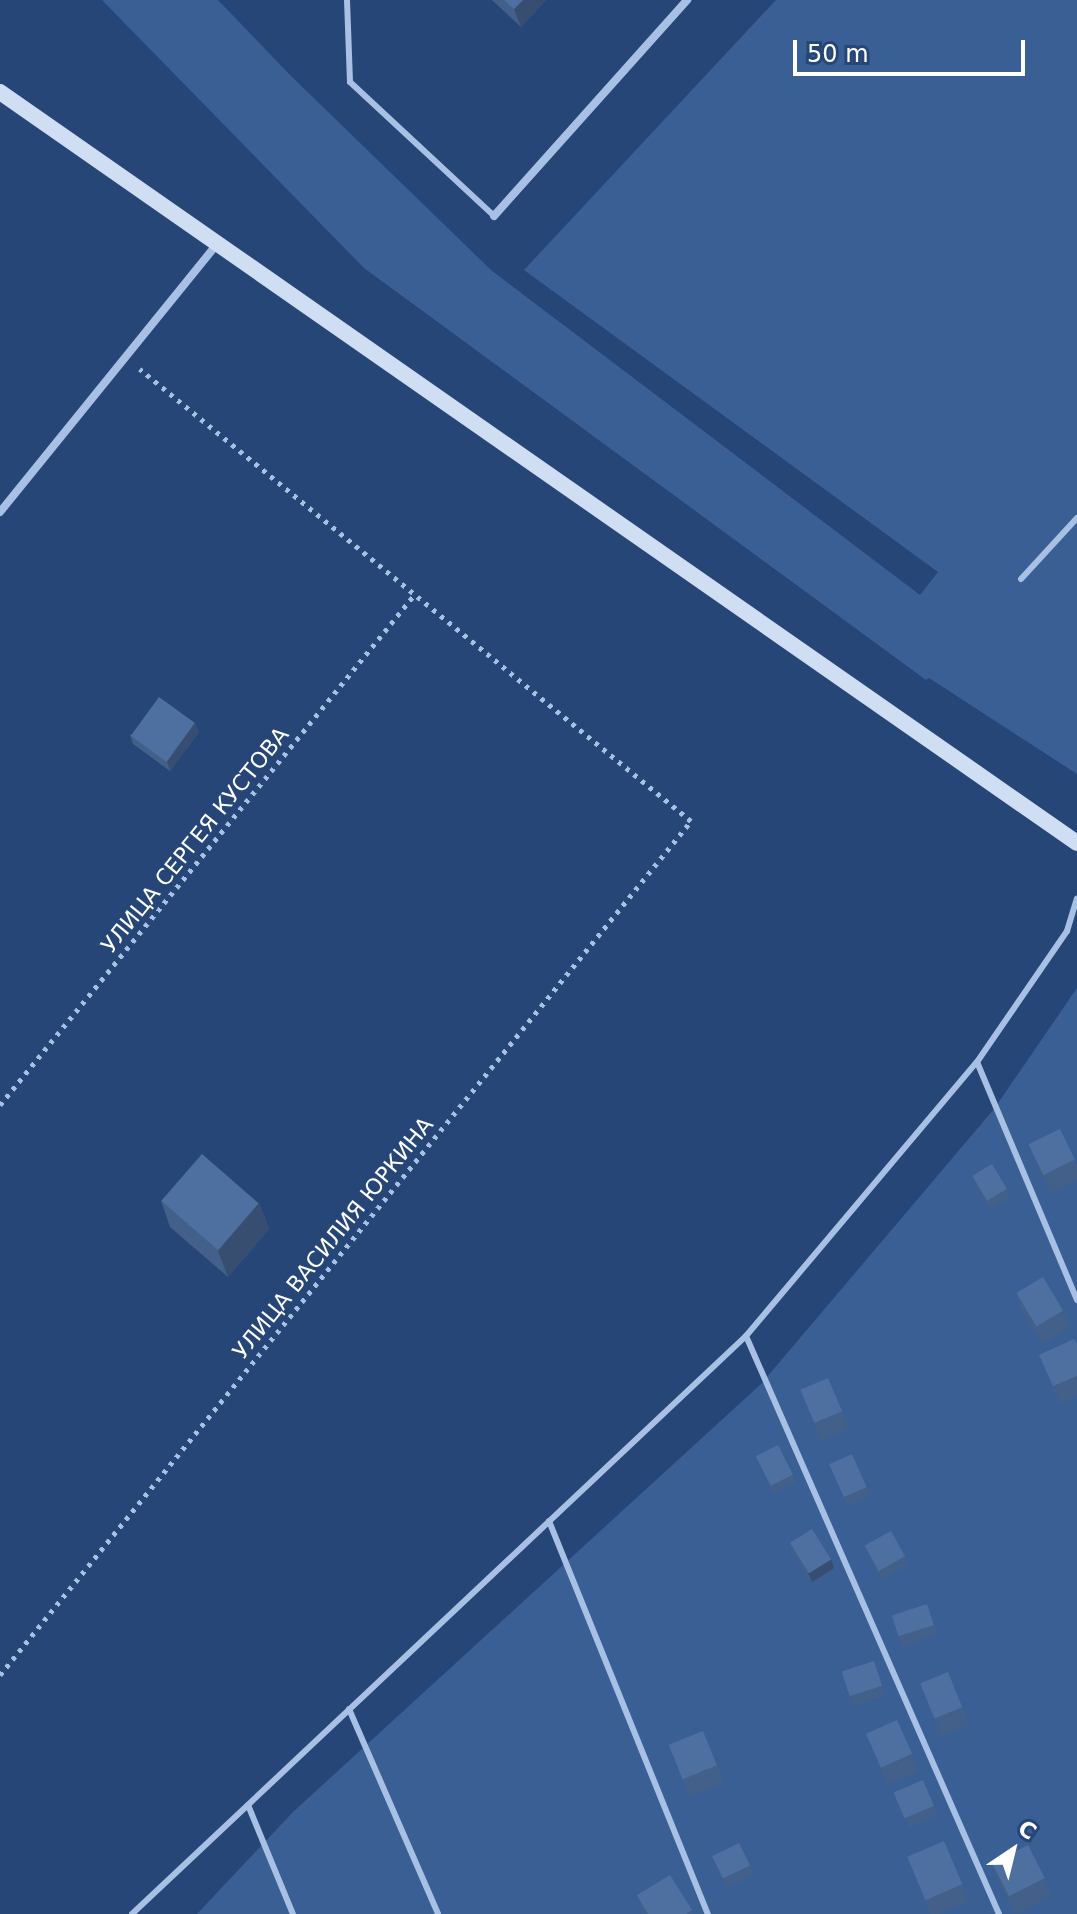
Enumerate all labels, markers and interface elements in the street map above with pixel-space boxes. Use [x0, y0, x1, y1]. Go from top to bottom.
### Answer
scale bar [797, 24, 1029, 74]
text: 50 m [807, 40, 869, 68]
street label: УЛИЦА СЕРГЕЯ КУСТОВА [96, 722, 294, 958]
street label: УЛИЦА ВАСИЛИЯ ЮРКИНА [227, 1112, 439, 1364]
north arrow [973, 1810, 1053, 1890]
text: С [1013, 1815, 1041, 1845]

